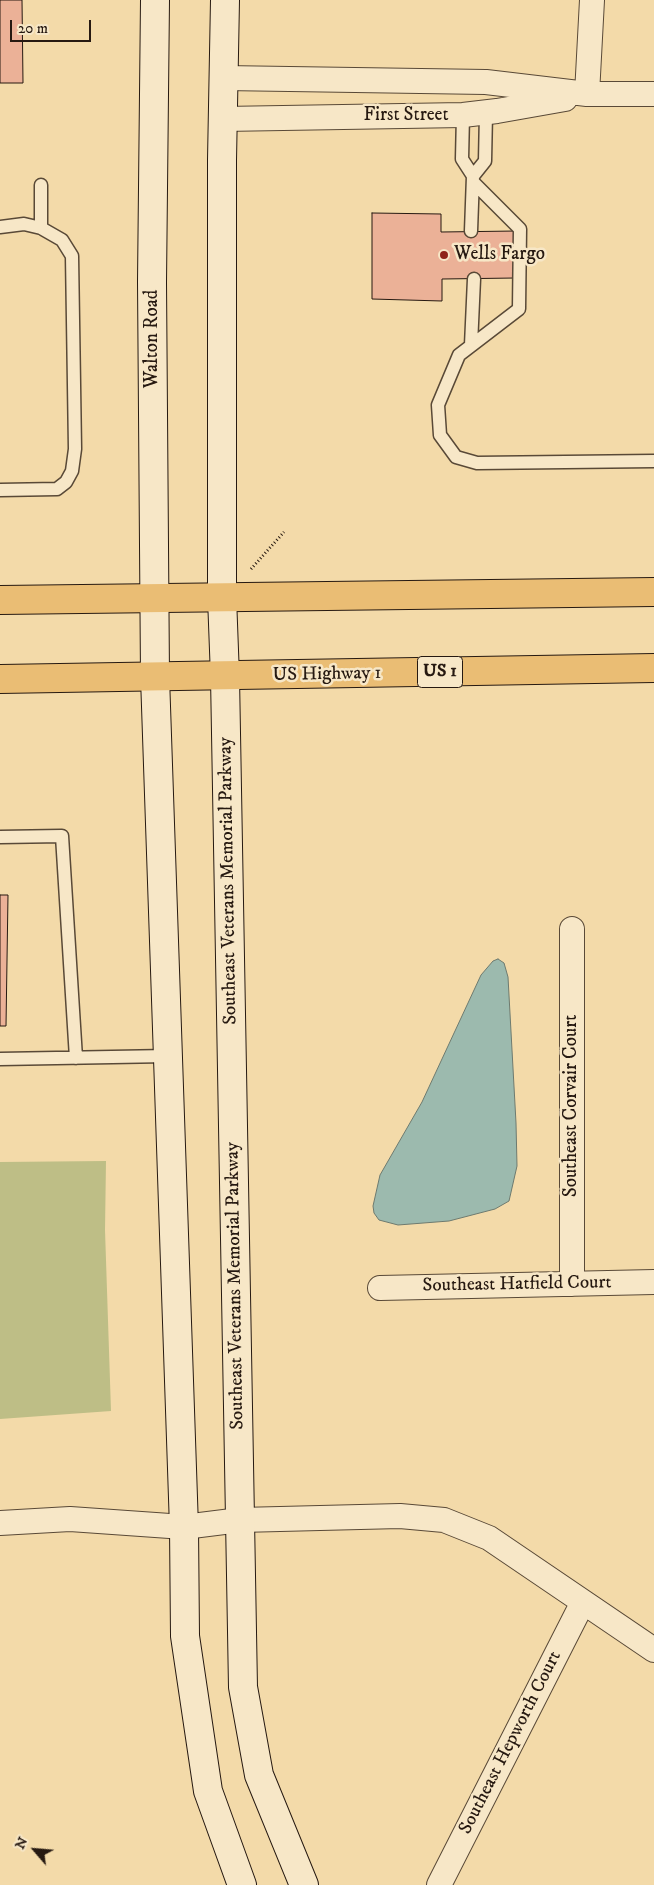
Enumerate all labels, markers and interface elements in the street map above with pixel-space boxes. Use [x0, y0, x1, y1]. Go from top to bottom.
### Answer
scale bar [12, 10, 94, 42]
text: 20 m [18, 19, 48, 38]
street label: First Street [363, 105, 449, 127]
place label: Wells Fargo [454, 244, 545, 266]
marker: Wells Fargo [438, 249, 450, 261]
street label: Walton Road [142, 290, 164, 388]
road number: US 1 [418, 656, 462, 688]
street label: US Highway 1 [272, 663, 382, 687]
street label: Southeast Veterans Memorial Parkway [215, 737, 243, 1025]
street label: Southeast Corvair Court [561, 1015, 583, 1197]
street label: Southeast Veterans Memorial Parkway [222, 1142, 250, 1430]
street label: Southeast Hatfield Court [422, 1272, 612, 1298]
street label: Southeast Hepworth Court [455, 1648, 567, 1838]
north arrow [10, 1825, 60, 1875]
text: N [11, 1834, 32, 1852]

